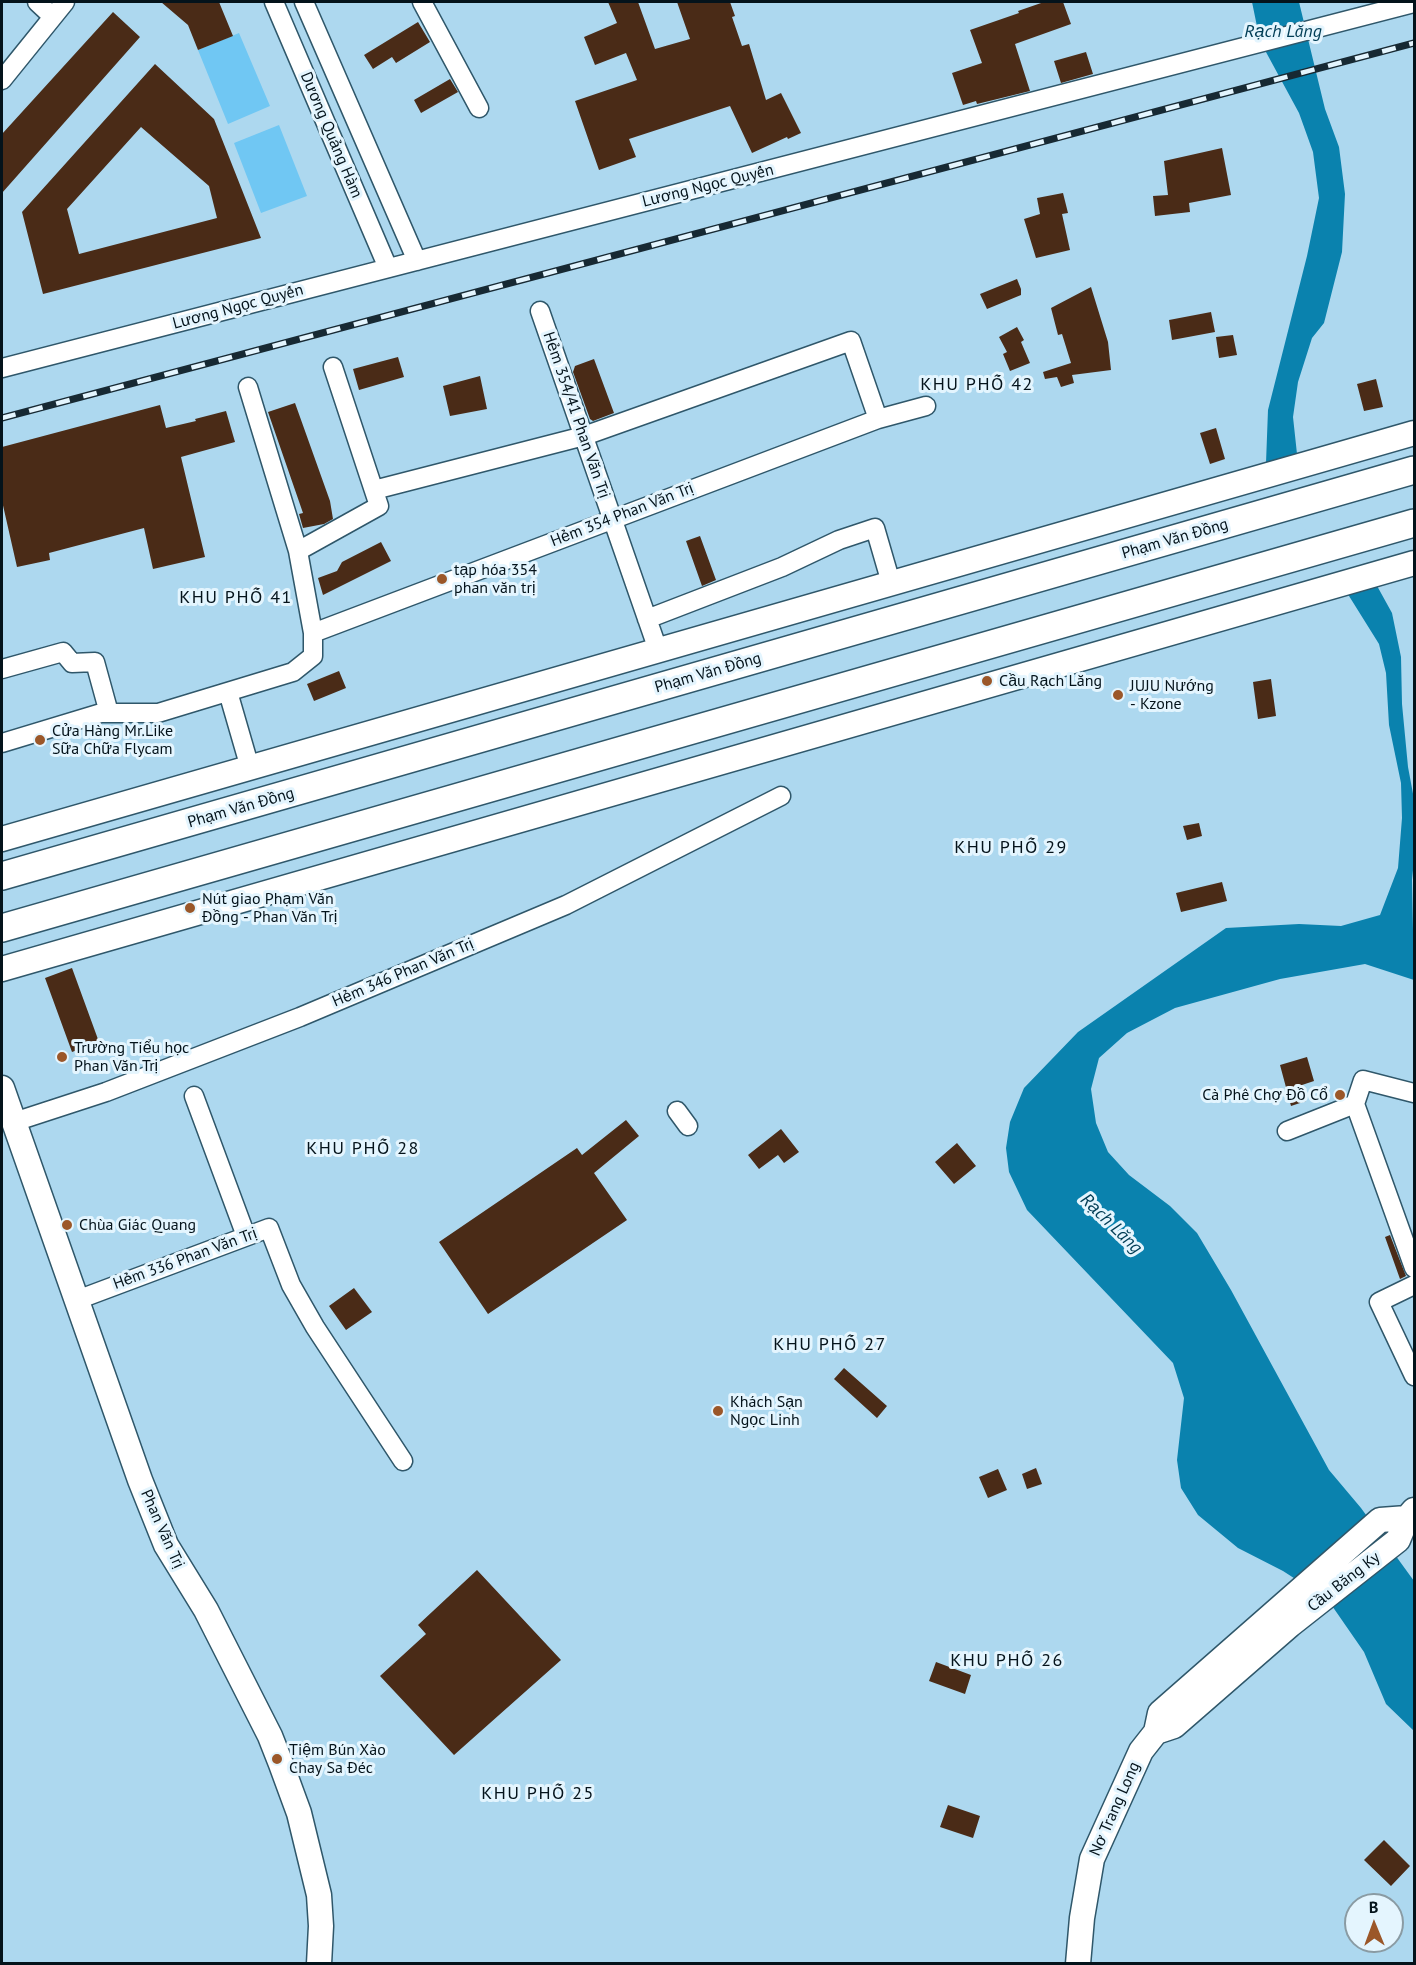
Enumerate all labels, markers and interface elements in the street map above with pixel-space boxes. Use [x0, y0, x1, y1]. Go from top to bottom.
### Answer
water label: Rạch Lăng [1244, 21, 1322, 43]
street label: Dương Quảng Hàm [296, 69, 366, 201]
street label: Lương Ngọc Quyến [640, 160, 776, 212]
street label: Lương Ngọc Quyến [171, 280, 305, 334]
street label: Hẻm 354/41 Phan Văn Trị [538, 329, 614, 501]
district label: KHU PHỐ 42 [920, 374, 1034, 396]
street label: Hẻm 354 Phan Văn Trị [548, 479, 696, 551]
street label: Phạm Văn Đồng [1120, 515, 1230, 563]
place label: tạp hóa 354 phan văn trị [454, 560, 537, 598]
marker: tạp hóa 354 phan văn trị [435, 572, 449, 586]
district label: KHU PHỐ 41 [179, 587, 293, 609]
street label: Phạm Văn Đồng [653, 649, 763, 697]
place label: Cầu Rạch Lăng [999, 671, 1102, 691]
marker: Cầu Rạch Lăng [980, 674, 994, 688]
place label: JUJU Nướng - Kzone [1130, 676, 1214, 714]
marker: JUJU Nướng - Kzone [1111, 688, 1125, 702]
place label: Cửa Hàng Mr.Like Sữa Chữa Flycam [52, 721, 173, 759]
marker: Cửa Hàng Mr.Like Sữa Chữa Flycam [33, 733, 47, 747]
street label: Phạm Văn Đồng [186, 784, 296, 832]
district label: KHU PHỐ 29 [954, 837, 1068, 859]
place label: Nút giao Phạm Văn Đồng - Phan Văn Trị [202, 889, 337, 927]
marker: Nút giao Phạm Văn Đồng - Phan Văn Trị [183, 901, 197, 915]
street label: Hẻm 346 Phan Văn Trị [330, 935, 476, 1011]
place label: Trường Tiểu học Phan Văn Trị [74, 1038, 189, 1076]
marker: Trường Tiểu học Phan Văn Trị [55, 1050, 69, 1064]
place label: Cà Phê Chợ Đồ Cổ [1202, 1085, 1328, 1105]
marker: Cà Phê Chợ Đồ Cổ [1333, 1088, 1347, 1102]
district label: KHU PHỐ 28 [306, 1138, 420, 1160]
water label: Rạch Lăng [1076, 1189, 1146, 1259]
place label: Chùa Giác Quang [79, 1215, 196, 1235]
marker: Chùa Giác Quang [60, 1218, 74, 1232]
street label: Hẻm 336 Phan Văn Trị [111, 1224, 259, 1294]
district label: KHU PHỐ 27 [773, 1334, 887, 1356]
place label: Khách Sạn Ngọc Linh [730, 1392, 803, 1430]
marker: Khách Sạn Ngọc Linh [711, 1404, 725, 1418]
street label: Phan Văn Trị [136, 1487, 188, 1571]
street label: Cầu Băng Ky [1304, 1548, 1384, 1616]
district label: KHU PHỐ 26 [950, 1650, 1064, 1672]
place label: Tiệm Bún Xào Chay Sa Đéc [289, 1740, 386, 1778]
marker: Tiệm Bún Xào Chay Sa Đéc [270, 1752, 284, 1766]
street label: Nơ Trang Long [1086, 1759, 1144, 1859]
district label: KHU PHỐ 25 [481, 1783, 595, 1805]
north arrow [1344, 1893, 1404, 1953]
text: B [1369, 1897, 1379, 1917]

